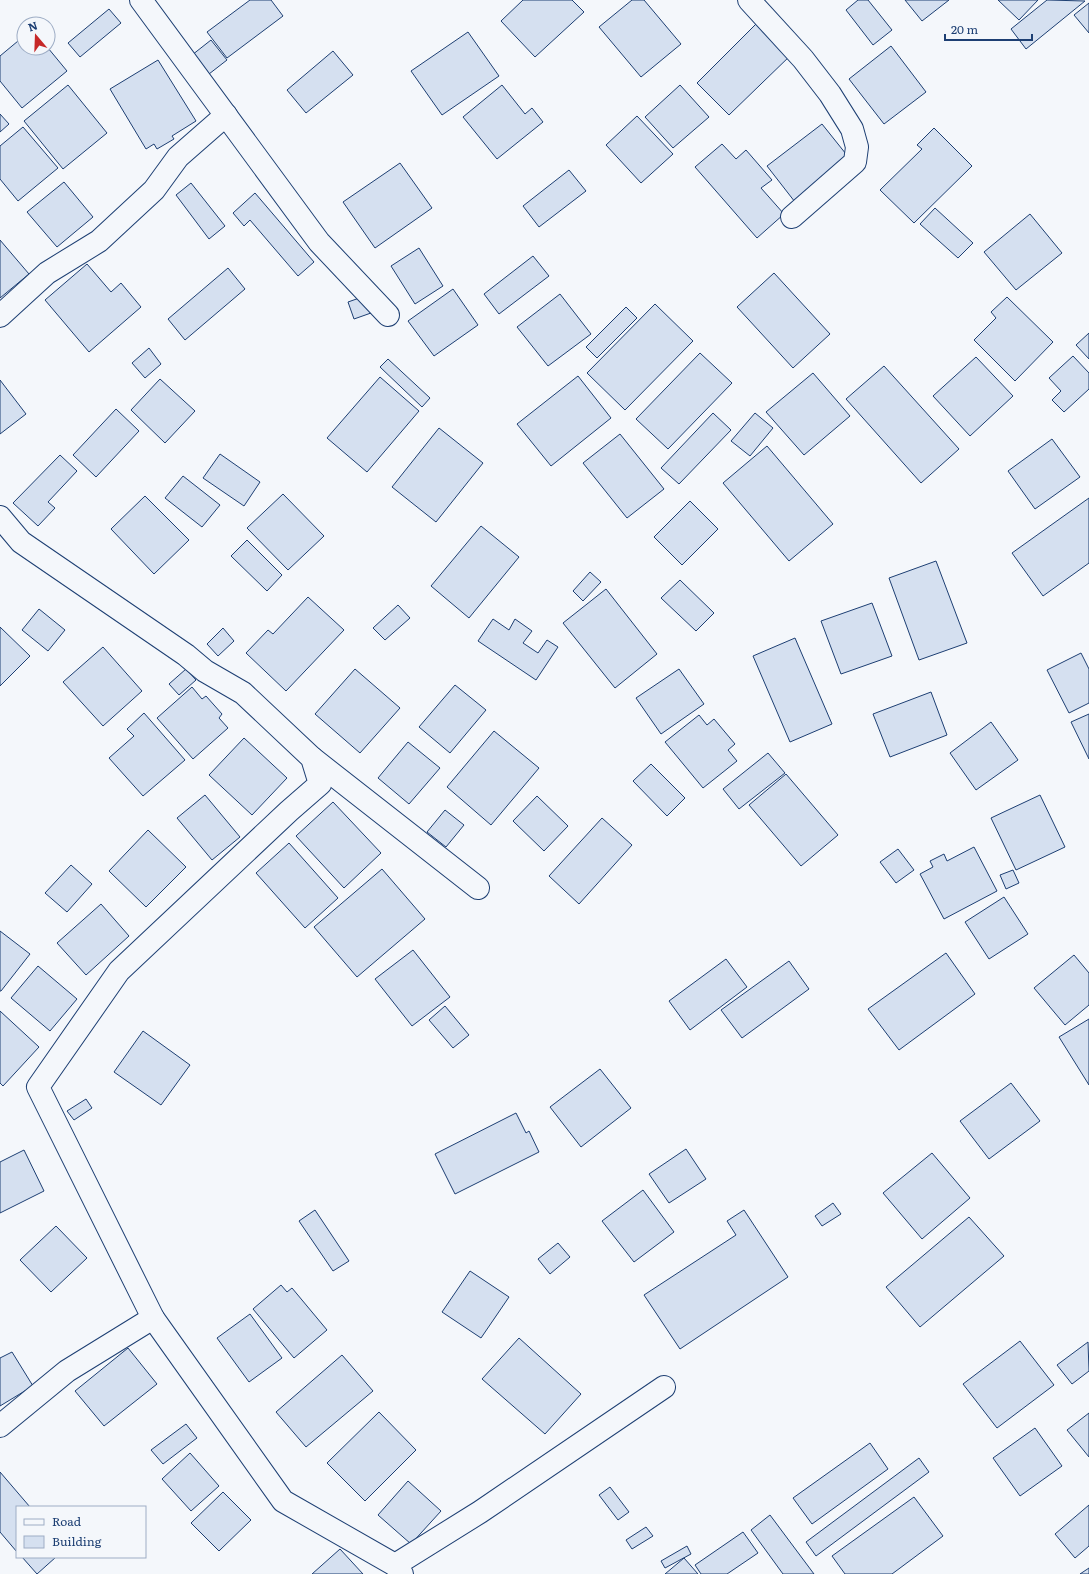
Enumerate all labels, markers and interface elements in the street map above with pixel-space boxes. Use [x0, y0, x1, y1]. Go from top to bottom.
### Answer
north arrow [16, 16, 56, 56]
scale bar [945, 16, 1032, 42]
text: N [25, 17, 39, 35]
text: 20 m [951, 20, 978, 38]
legend [16, 1506, 146, 1558]
text: Road [52, 1512, 82, 1530]
text: Building [52, 1532, 102, 1550]

